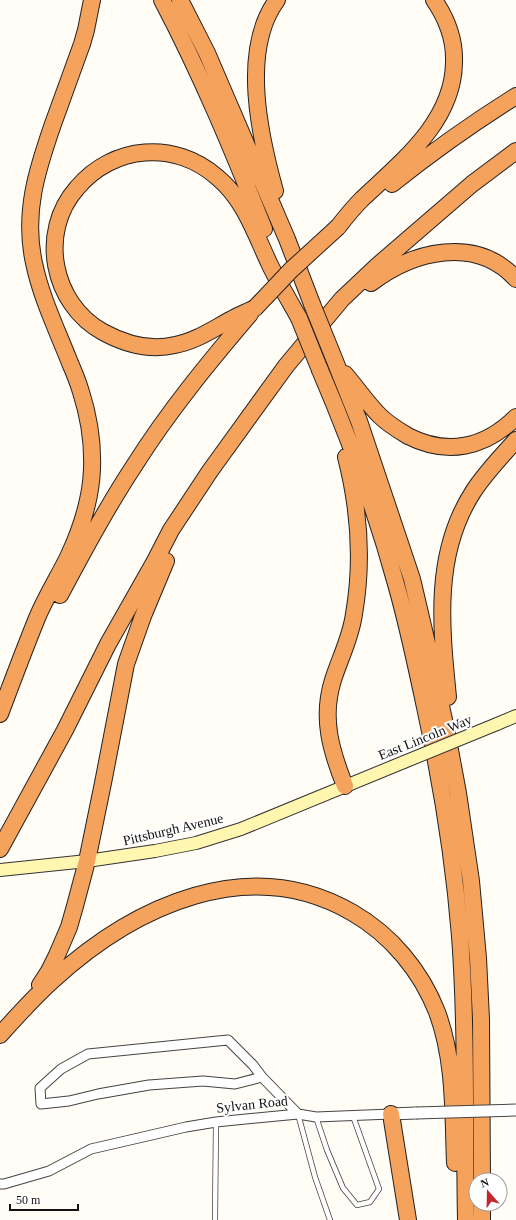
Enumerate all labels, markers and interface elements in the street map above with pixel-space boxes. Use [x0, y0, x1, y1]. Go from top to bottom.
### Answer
street label: East Lincoln Way [376, 712, 474, 763]
street label: Pittsburgh Avenue [121, 811, 225, 848]
street label: Sylvan Road [215, 1093, 289, 1116]
north arrow [468, 1172, 508, 1212]
text: N [479, 1176, 490, 1190]
scale bar [10, 1186, 78, 1212]
text: 50 m [16, 1193, 41, 1207]

